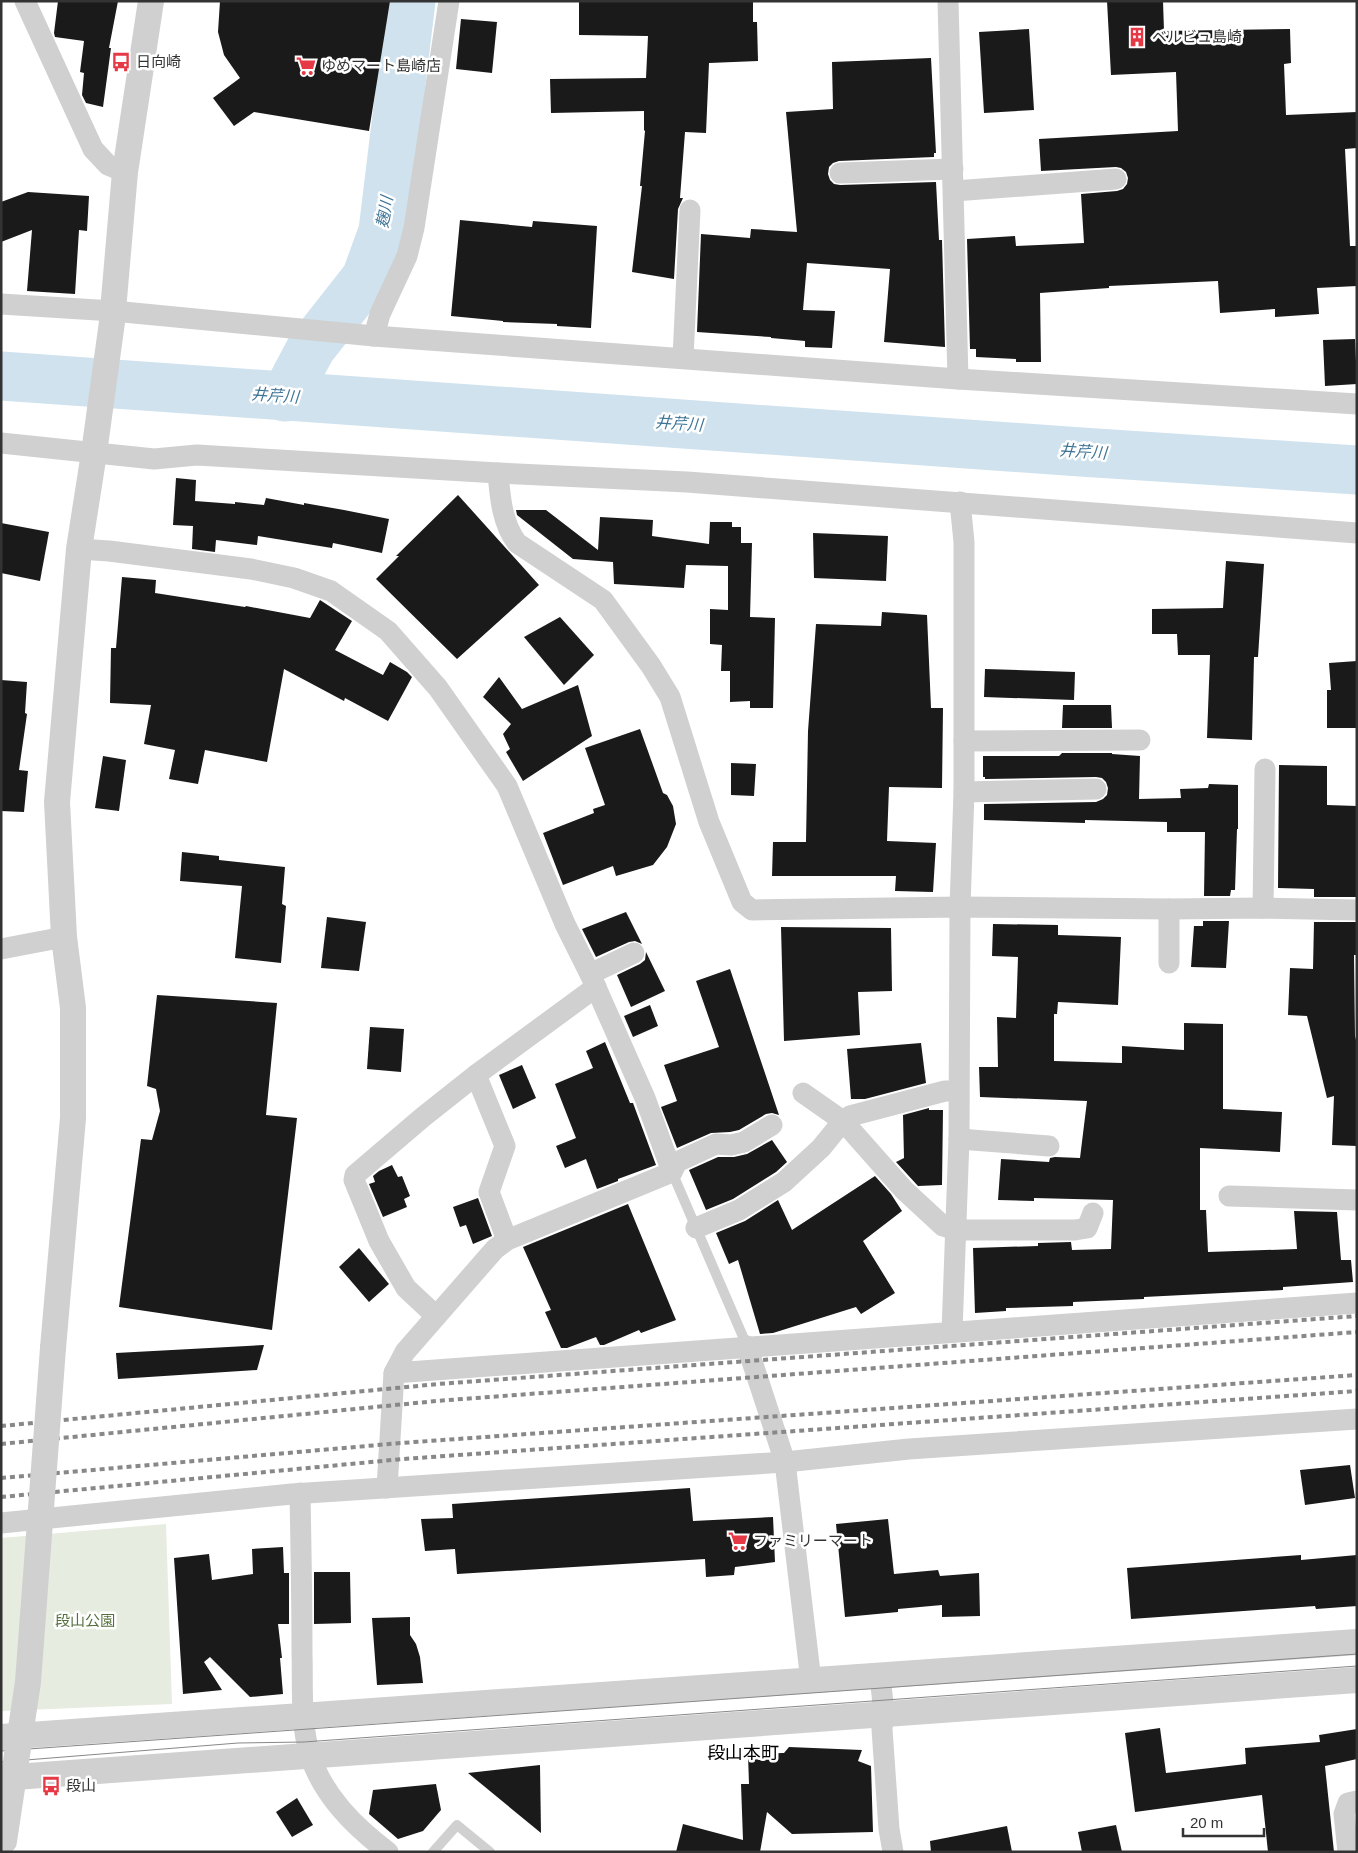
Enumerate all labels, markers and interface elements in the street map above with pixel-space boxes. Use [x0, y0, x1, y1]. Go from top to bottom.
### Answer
building icon: ベルビュ島崎 [1126, 26, 1148, 48]
place label: ベルビュ島崎 [1152, 28, 1242, 45]
bus stop icon: 日向崎 [110, 51, 132, 73]
place label: 日向崎 [136, 53, 181, 70]
supermarket icon: ゆめマート島崎店 [295, 55, 317, 77]
place label: ゆめマート島崎店 [321, 57, 441, 74]
water label: 麹川 [374, 193, 396, 229]
water label: 井芹川 [250, 385, 301, 406]
water label: 井芹川 [654, 413, 705, 434]
water label: 井芹川 [1058, 441, 1109, 462]
supermarket icon: ファミリーマート [727, 1530, 749, 1552]
place label: ファミリーマート [753, 1532, 873, 1549]
park label: 段山公園 [55, 1612, 115, 1629]
district label: 段山本町 [707, 1743, 779, 1763]
bus stop icon: 段山 [40, 1775, 62, 1797]
place label: 段山 [66, 1777, 96, 1794]
scale bar [1183, 1806, 1264, 1838]
text: 20 m [1190, 1814, 1223, 1831]

